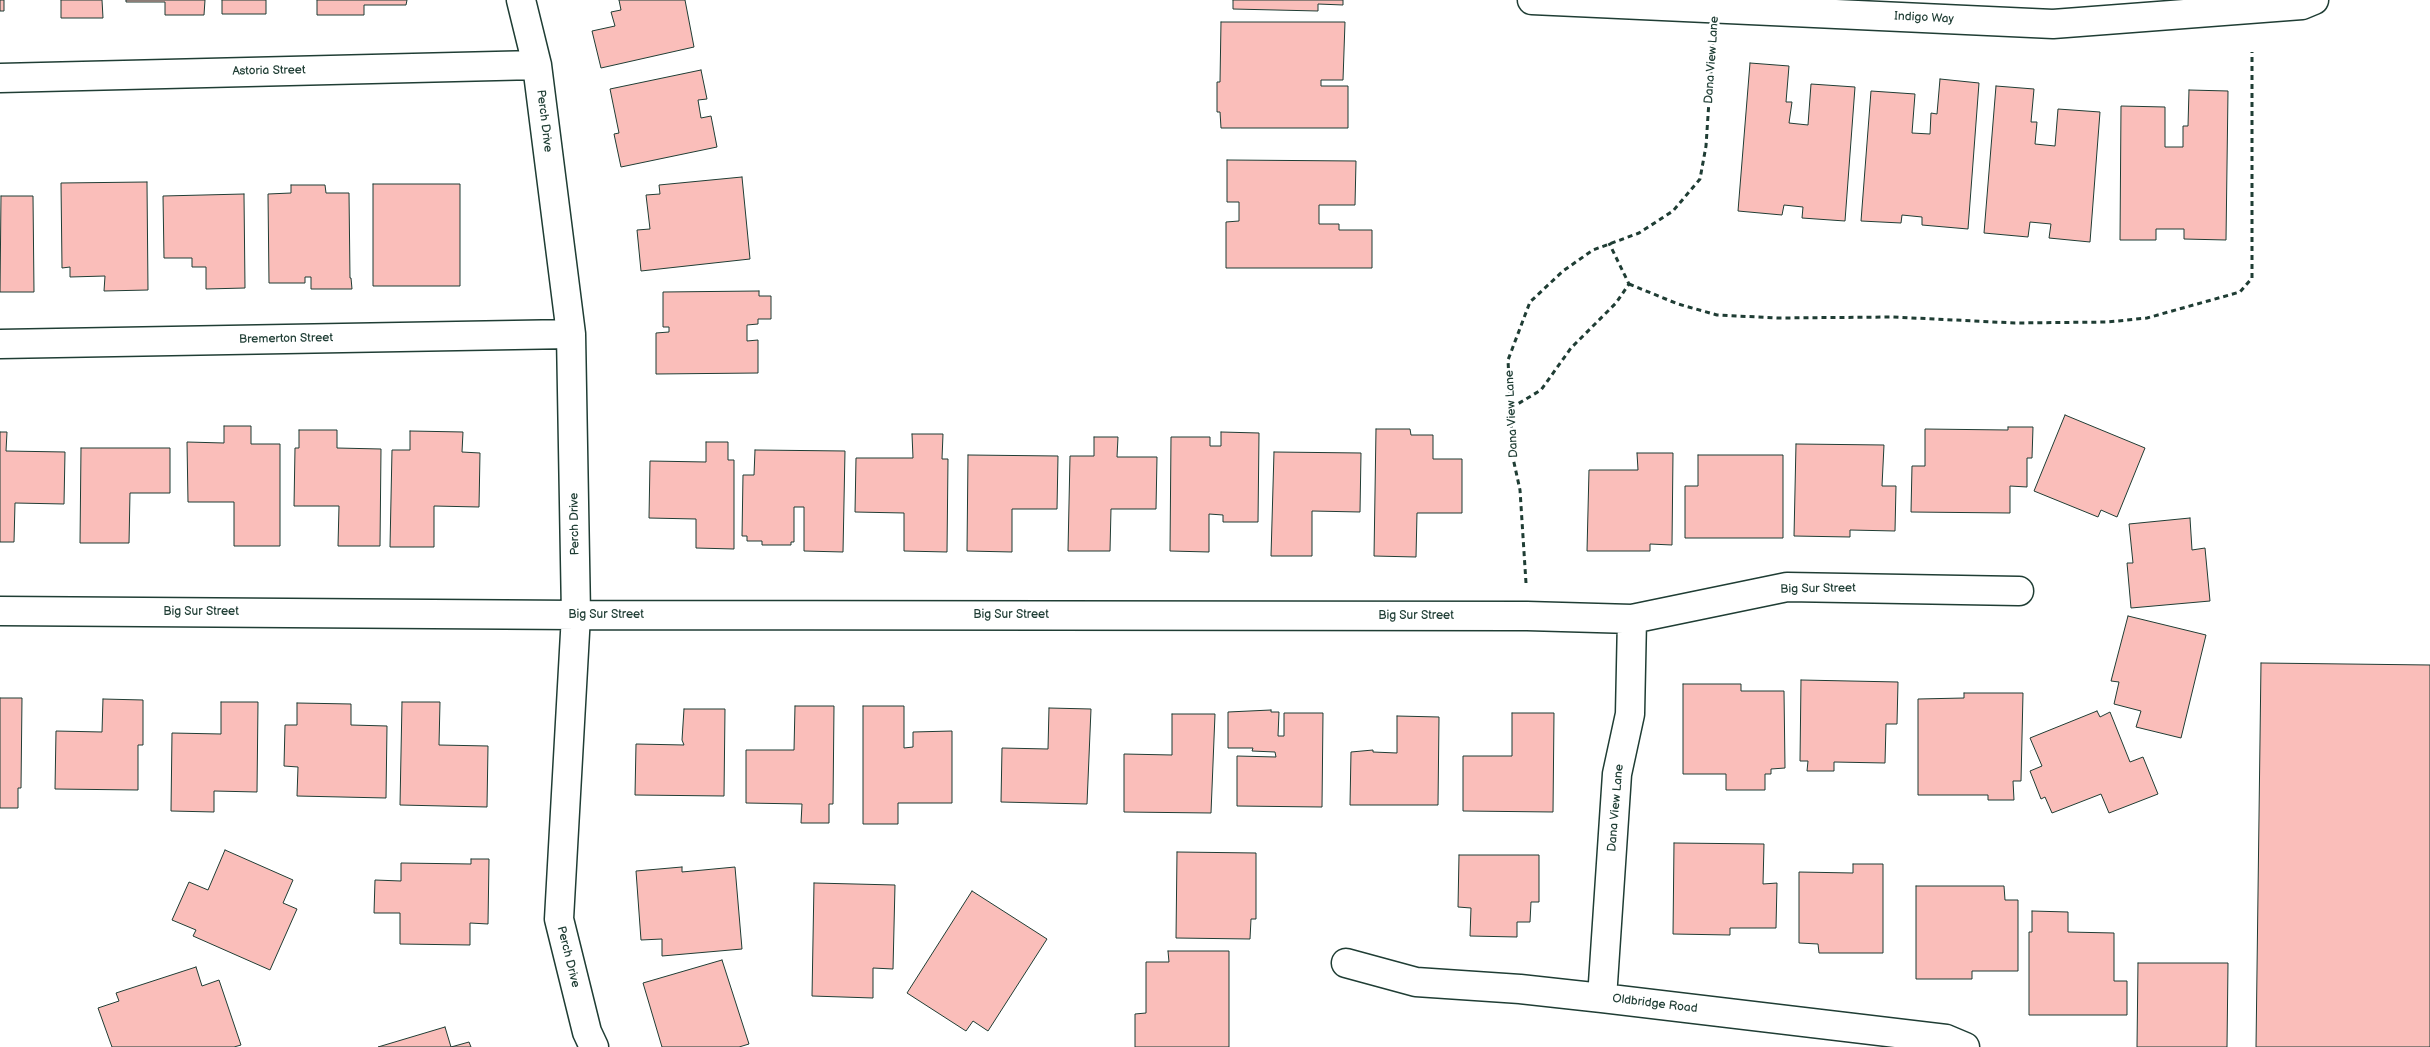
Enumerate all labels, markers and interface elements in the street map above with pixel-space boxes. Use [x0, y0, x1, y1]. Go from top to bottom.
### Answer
street label: Indigo Way [1894, 9, 1954, 27]
street label: Dana View Lane [1702, 16, 1722, 104]
street label: Astoria Street [232, 63, 306, 79]
street label: Perch Drive [533, 89, 555, 153]
street label: Bremerton Street [239, 331, 333, 347]
street label: Dana View Lane [1503, 370, 1521, 458]
street label: Perch Drive [567, 493, 583, 555]
street label: Big Sur Street [1780, 581, 1856, 597]
street label: Big Sur Street [163, 605, 239, 619]
street label: Big Sur Street [568, 608, 644, 622]
street label: Big Sur Street [973, 608, 1049, 622]
street label: Big Sur Street [1378, 609, 1454, 623]
street label: Dana View Lane [1605, 764, 1627, 852]
street label: Perch Drive [553, 925, 583, 989]
street label: Oldbridge Road [1612, 992, 1698, 1016]

